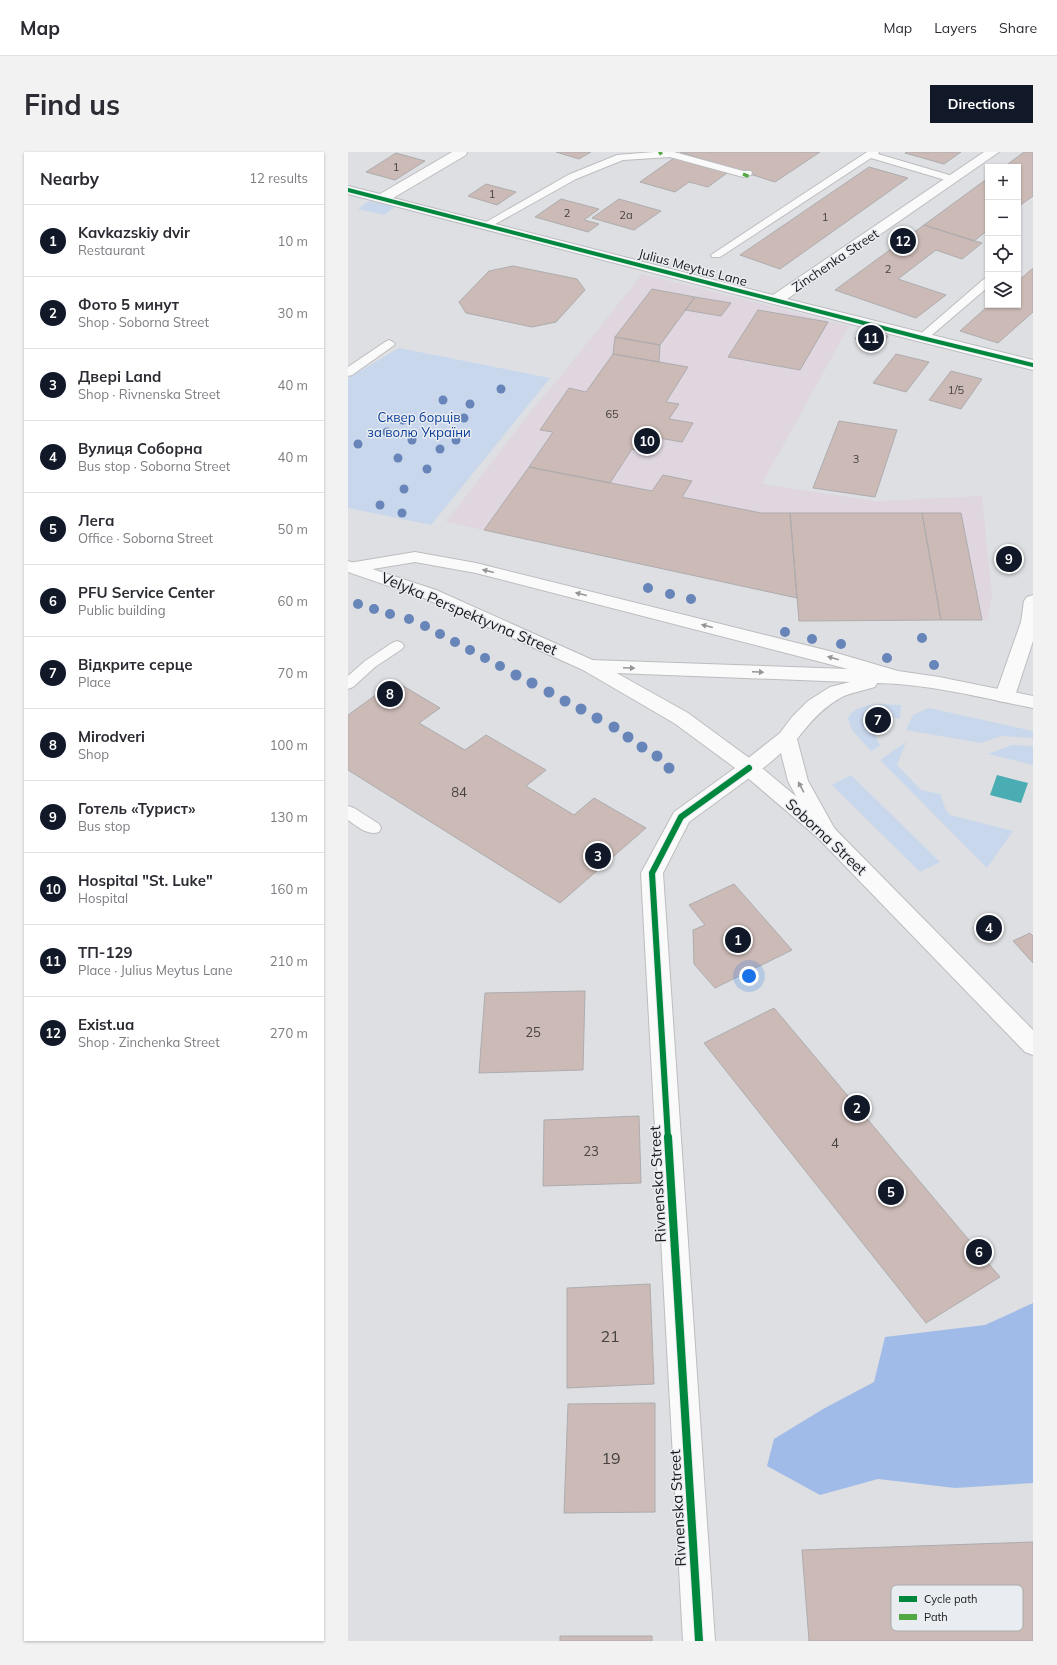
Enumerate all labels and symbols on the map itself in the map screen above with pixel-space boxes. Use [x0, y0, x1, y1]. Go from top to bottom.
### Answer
house number: 1 [393, 160, 399, 174]
house number: 1 [489, 187, 495, 201]
house number: 2 [564, 206, 571, 220]
house number: 2а [619, 208, 633, 222]
house number: 1 [822, 210, 828, 224]
street label: Zinchenka Street [789, 225, 882, 295]
pin: 12 [890, 226, 916, 256]
street label: Julius Meytus Lane [637, 245, 749, 289]
house number: 2 [885, 262, 892, 276]
pin: 11 [858, 323, 884, 353]
house number: 1/5 [948, 383, 965, 397]
house number: 65 [605, 407, 619, 421]
park label: Сквер борців за волю України [367, 409, 471, 440]
pin: 10 [634, 426, 660, 456]
house number: 3 [853, 452, 859, 466]
pin: 9 [996, 544, 1022, 574]
street label: Velyka Perspektyvna Street [378, 568, 560, 659]
one-way arrow [482, 568, 494, 574]
one-way arrow [574, 591, 586, 597]
one-way arrow [700, 623, 712, 629]
one-way arrow [826, 655, 838, 661]
one-way arrow [623, 664, 635, 671]
one-way arrow [752, 669, 764, 676]
pin: 8 [377, 679, 403, 709]
pin: 7 [865, 705, 891, 735]
one-way arrow [797, 781, 804, 793]
house number: 84 [451, 784, 467, 800]
street label: Soborna Street [782, 794, 871, 879]
pin: 3 [585, 841, 611, 871]
pin: 4 [976, 913, 1002, 943]
pin: 1 [725, 925, 751, 955]
your location [739, 966, 759, 986]
house number: 25 [525, 1024, 541, 1040]
pin: 2 [844, 1093, 870, 1123]
street label: Rivnenska Street [645, 1125, 670, 1243]
house number: 4 [831, 1135, 839, 1151]
house number: 23 [583, 1143, 599, 1159]
pin: 5 [878, 1177, 904, 1207]
pin: 6 [966, 1237, 992, 1267]
house number: 21 [600, 1326, 620, 1346]
house number: 19 [601, 1448, 621, 1468]
street label: Rivnenska Street [665, 1449, 690, 1567]
legend [891, 1585, 1023, 1631]
text: Cycle path [924, 1592, 977, 1606]
text: Path [924, 1610, 948, 1624]

